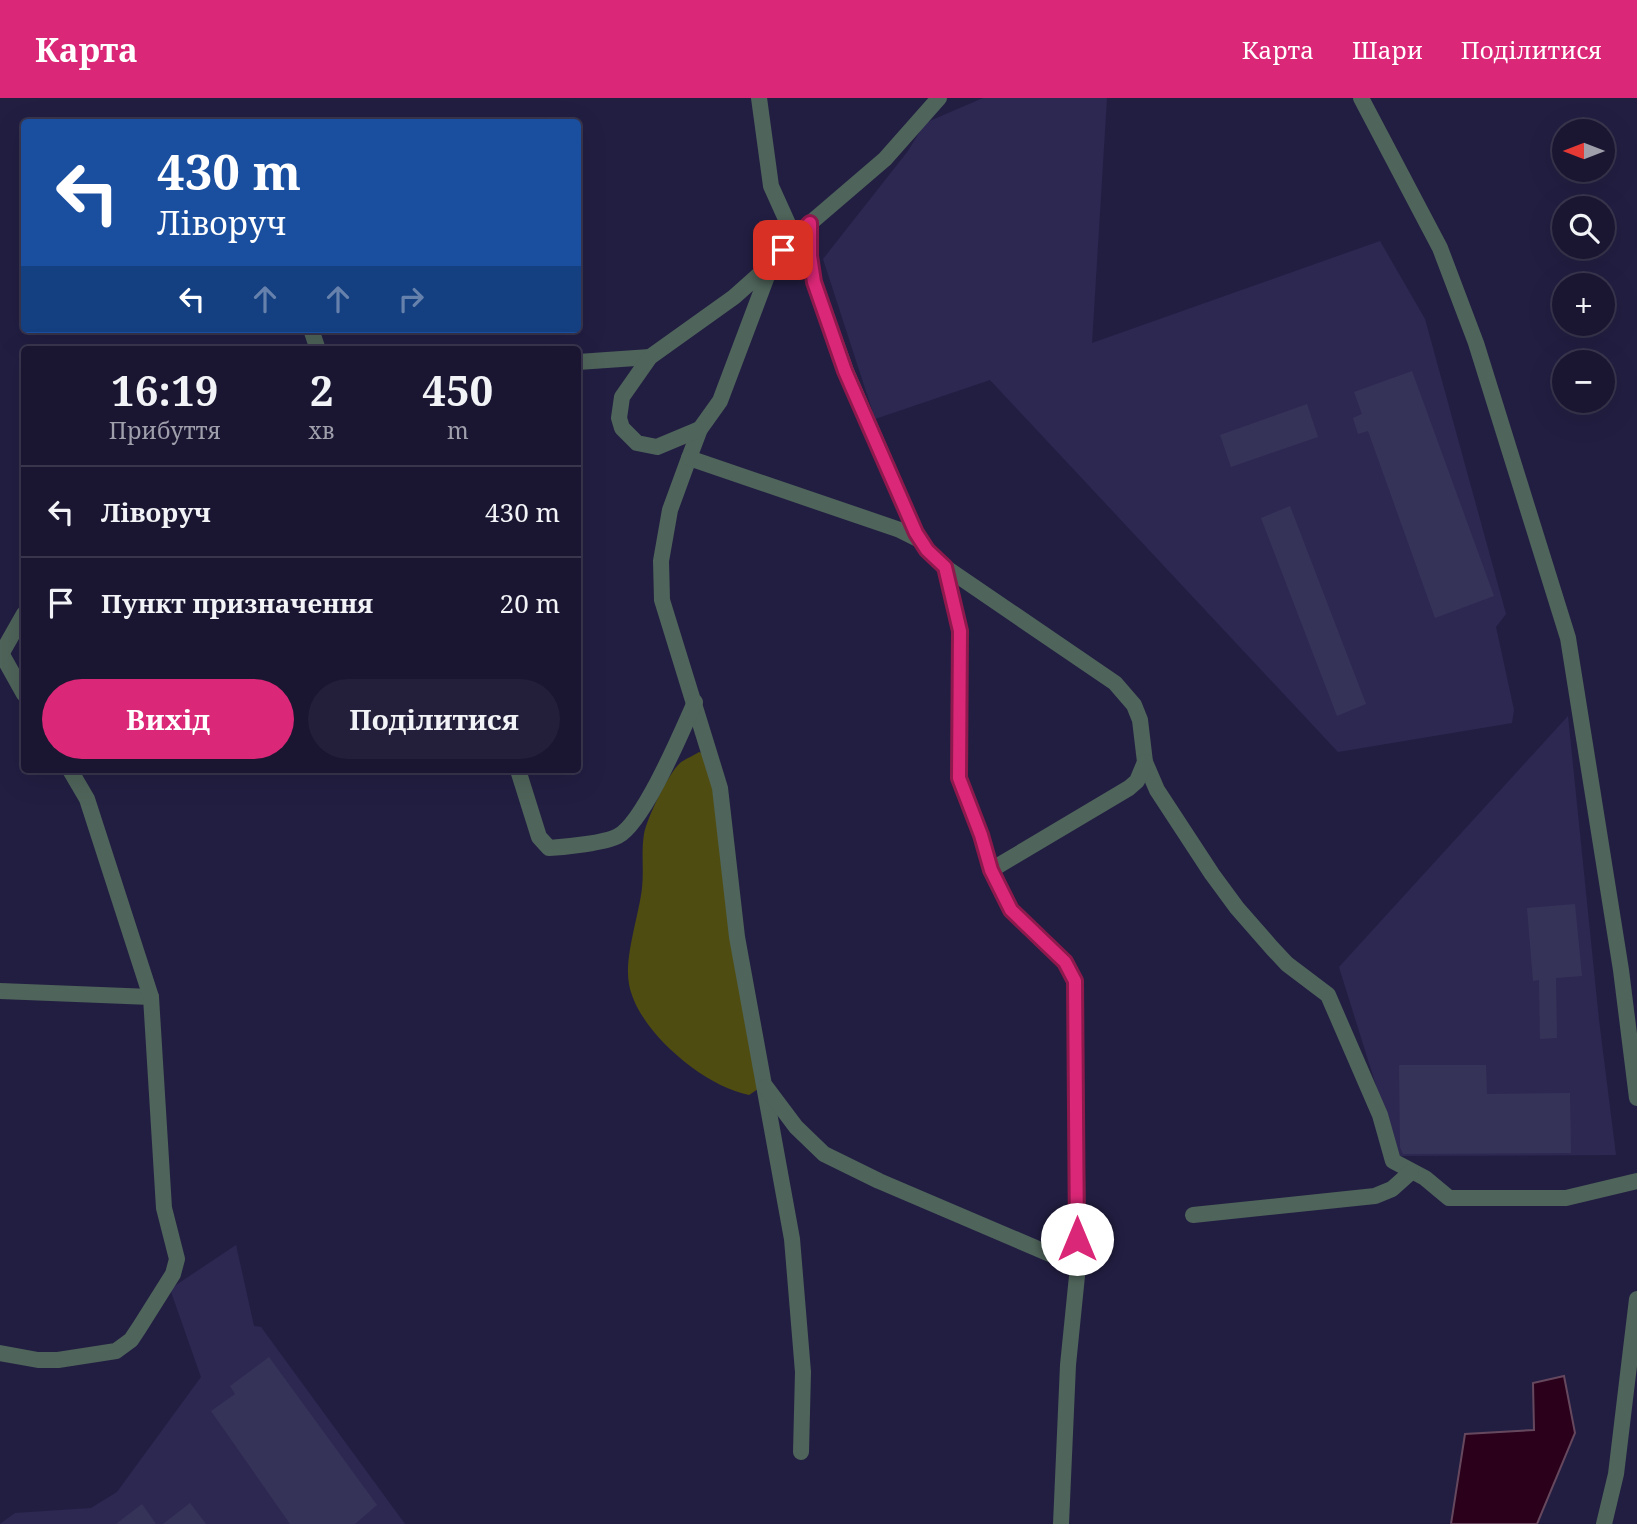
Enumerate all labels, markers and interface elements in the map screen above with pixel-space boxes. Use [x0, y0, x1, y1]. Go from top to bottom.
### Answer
text: Карта [35, 27, 138, 72]
text: Карта [1242, 33, 1314, 66]
text: Шари [1352, 33, 1423, 66]
text: Поділитися [1461, 33, 1602, 66]
north arrow [1552, 119, 1615, 182]
map controls [1552, 119, 1615, 413]
text: 430 m [157, 138, 301, 204]
icon: left [42, 147, 133, 238]
button: search [1552, 196, 1615, 259]
text: Ліворуч [157, 201, 286, 244]
pin [753, 220, 813, 280]
icon: arrive [764, 231, 802, 269]
button: + [1552, 273, 1615, 336]
icon: left [173, 280, 211, 318]
icon: ahead [246, 280, 284, 318]
icon: ahead [319, 280, 357, 318]
icon: right [392, 280, 430, 318]
button: − [1552, 350, 1615, 413]
text: 16:19 [111, 361, 219, 418]
text: 2 [310, 361, 333, 418]
text: 450 [422, 361, 493, 418]
text: Прибуття [109, 414, 221, 446]
text: хв [309, 414, 335, 446]
text: m [447, 414, 469, 446]
icon: left [42, 493, 80, 531]
text: Ліворуч [101, 494, 211, 530]
text: 430 m [485, 494, 560, 530]
icon: arrive [42, 584, 80, 622]
text: Пункт призначення [101, 585, 373, 621]
text: 20 m [500, 585, 560, 621]
button: Вихід [42, 679, 294, 759]
button: Поділитися [308, 679, 560, 759]
position arrow [1040, 1202, 1114, 1276]

